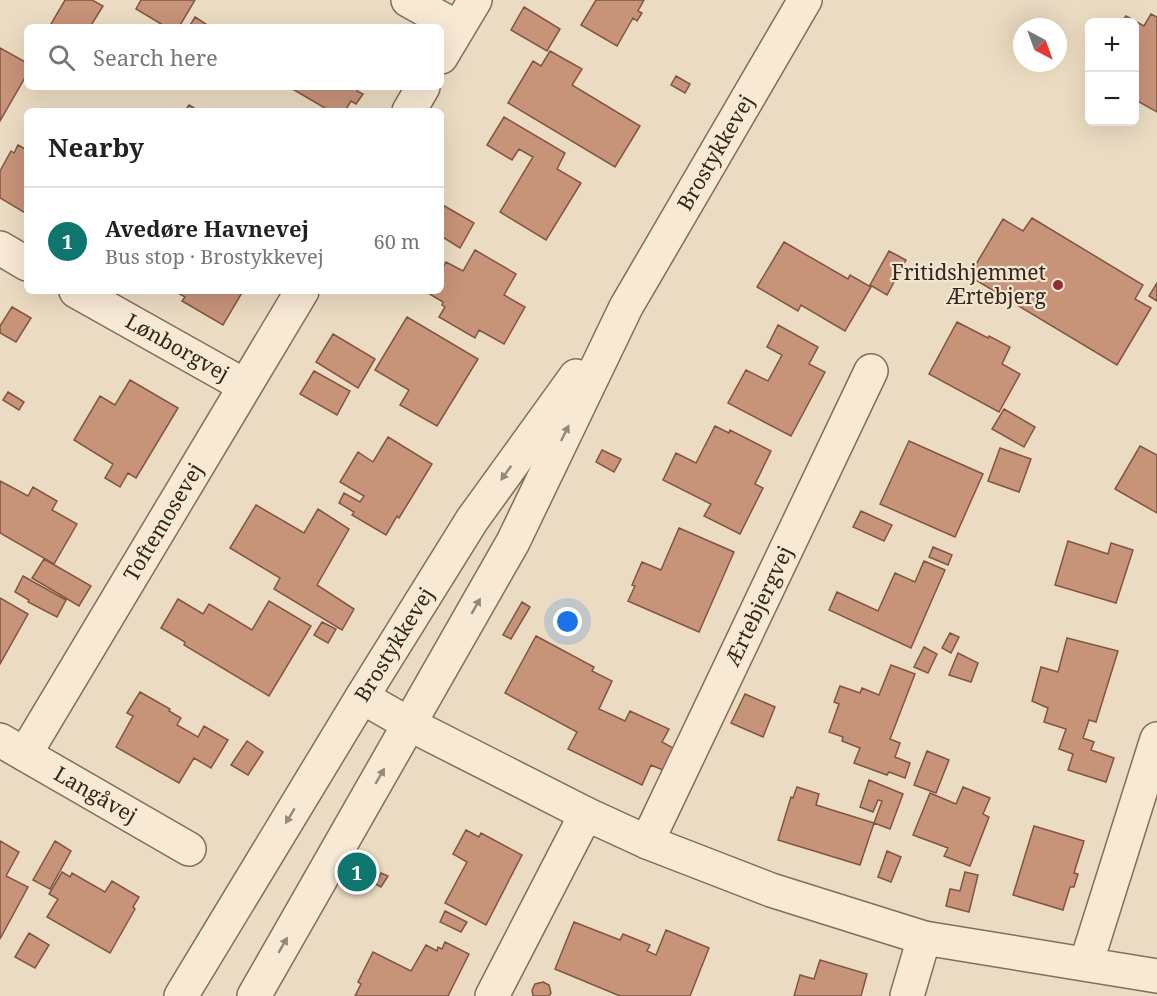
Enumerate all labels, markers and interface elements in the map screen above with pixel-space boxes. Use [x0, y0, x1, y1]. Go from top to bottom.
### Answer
north arrow [1013, 18, 1067, 72]
map controls [1085, 18, 1139, 126]
button: + [1085, 18, 1139, 72]
search box [24, 24, 444, 90]
icon: search [45, 41, 78, 74]
text: Search here [93, 42, 218, 72]
button: − [1085, 72, 1139, 126]
street label: Brostykkevej [670, 89, 760, 215]
text: Nearby [48, 129, 144, 165]
text: Avedøre Havnevej [105, 213, 309, 243]
text: 1 [62, 228, 73, 255]
text: 60 m [374, 228, 420, 255]
text: Bus stop · Brostykkevej [105, 243, 324, 270]
place label: Fritidshjemmet Ærtebjerg [891, 258, 1047, 310]
marker: Fritidshjemmet Ærtebjerg [1051, 278, 1065, 292]
street label: Lønborgvej [121, 307, 234, 387]
one-way arrow [560, 424, 570, 442]
street label: Toftemosevej [117, 458, 209, 586]
one-way arrow [500, 466, 512, 481]
street label: Ærtebjergvej [718, 541, 799, 671]
street label: Brostykkevej [347, 582, 440, 707]
one-way arrow [471, 597, 481, 614]
your location [553, 607, 582, 636]
street label: Langåvej [49, 759, 142, 829]
one-way arrow [375, 767, 385, 784]
one-way arrow [285, 808, 295, 825]
pin: 1 [338, 850, 376, 894]
one-way arrow [278, 936, 288, 953]

